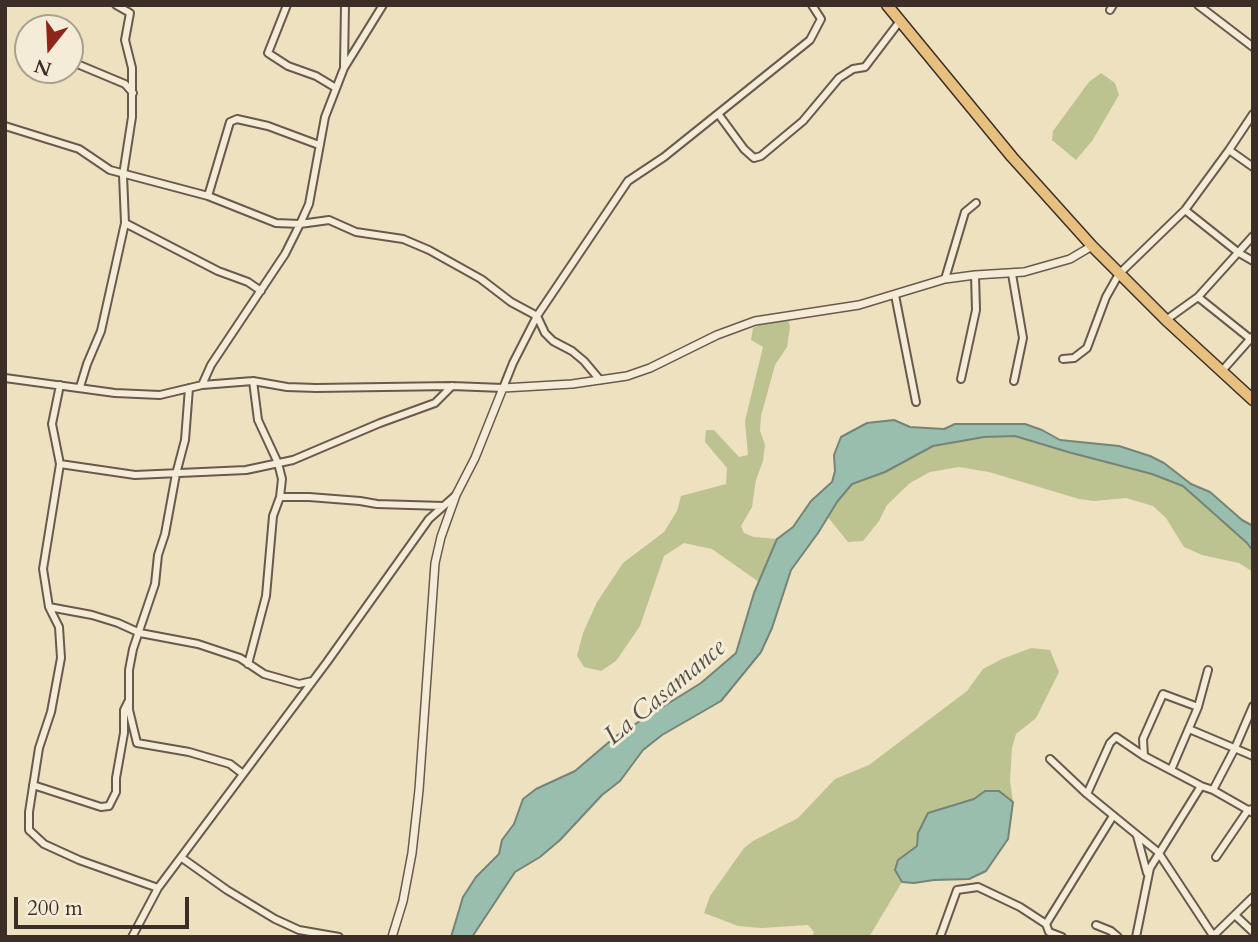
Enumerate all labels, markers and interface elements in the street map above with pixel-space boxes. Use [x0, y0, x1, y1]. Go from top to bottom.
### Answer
north arrow [14, 14, 84, 84]
text: N [31, 52, 55, 82]
water label: La Casamance [599, 633, 733, 753]
scale bar [18, 883, 192, 927]
text: 200 m [27, 894, 83, 923]

